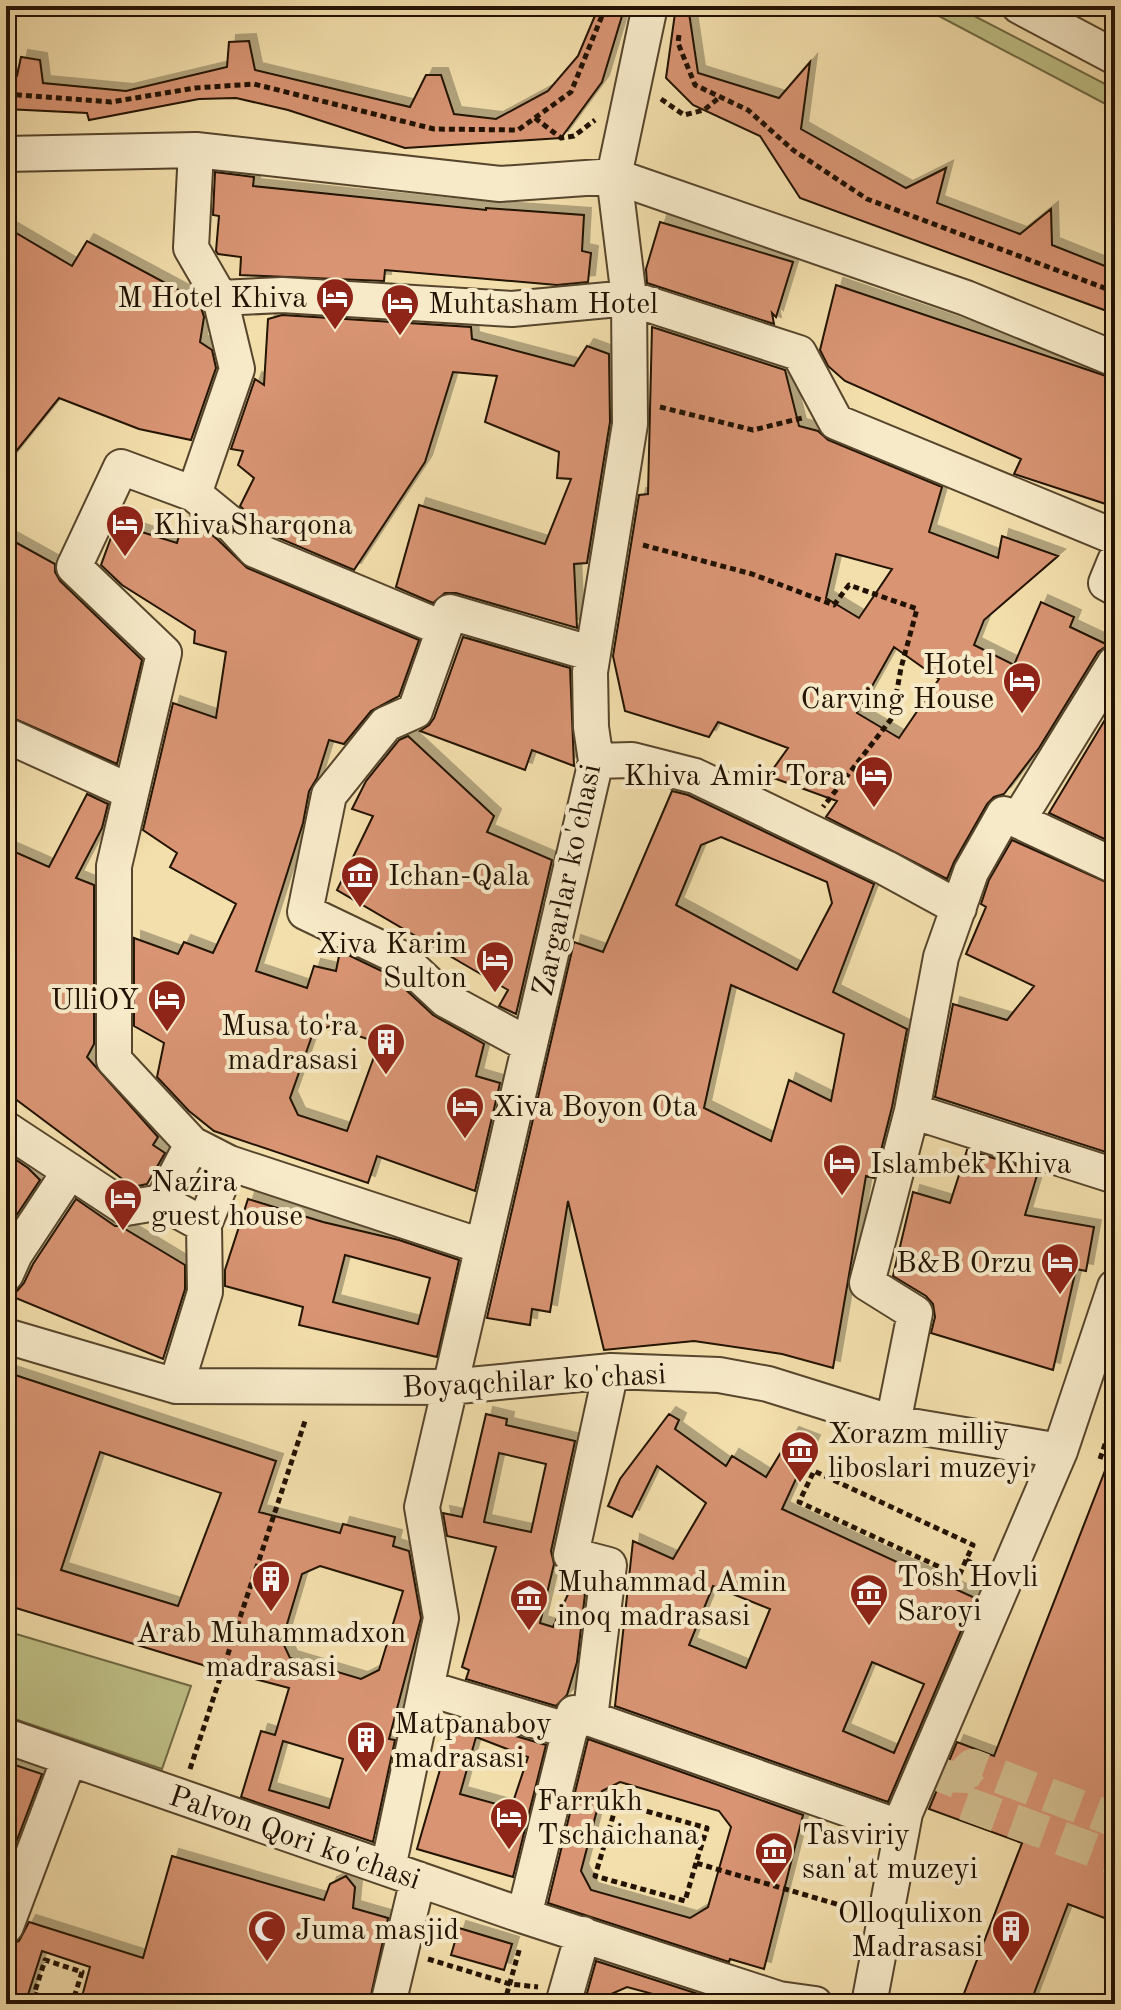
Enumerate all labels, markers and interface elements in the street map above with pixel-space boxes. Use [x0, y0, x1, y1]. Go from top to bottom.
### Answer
hotel icon: M Hotel Khiva [314, 276, 356, 331]
hotel icon: Muhtasham Hotel [379, 282, 421, 337]
place label: M Hotel Khiva [117, 284, 307, 314]
place label: Muhtasham Hotel [428, 290, 658, 320]
hotel icon: KhivaSharqona [104, 503, 146, 558]
place label: KhivaSharqona [153, 511, 353, 541]
place label: Hotel Carving House [801, 651, 994, 715]
hotel icon: Hotel Carving House [1001, 660, 1043, 715]
hotel icon: Khiva Amir Tora [853, 754, 895, 809]
street label: Zargarlar ko'chasi [529, 762, 607, 999]
place label: Khiva Amir Tora [624, 762, 846, 792]
museum icon: Ichan-Qala [339, 854, 381, 909]
place label: Ichan-Qala [388, 862, 530, 892]
place label: Xiva Karim Sulton [317, 930, 467, 994]
hotel icon: Xiva Karim Sulton [474, 939, 516, 994]
hotel icon: UlliOY [146, 978, 188, 1033]
place label: UlliOY [50, 986, 139, 1016]
place label: Musa to'ra madrasasi [221, 1012, 358, 1076]
building icon: Musa to'ra madrasasi [365, 1021, 407, 1076]
hotel icon: Xiva Boyon Ota [444, 1085, 486, 1140]
place label: Xiva Boyon Ota [493, 1093, 698, 1123]
hotel icon: Islambek Khiva [821, 1142, 863, 1197]
place label: Islambek Khiva [870, 1150, 1072, 1180]
place label: Nazira guest house [151, 1168, 303, 1232]
hotel icon: Nazira guest house [102, 1177, 144, 1232]
hotel icon: B&B Orzu [1039, 1241, 1081, 1296]
place label: B&B Orzu [896, 1249, 1032, 1279]
street label: Boyaqchilar ko'chasi [401, 1360, 667, 1404]
place label: Xorazm milliy liboslari muzeyi [828, 1420, 1030, 1484]
museum icon: Xorazm milliy liboslari muzeyi [779, 1429, 821, 1484]
building icon: Arab Muhammadxon madrasasi [250, 1558, 292, 1613]
place label: Tosh Hovli Saroyi [897, 1563, 1038, 1627]
place label: Muhammad Amin inoq madrasasi [557, 1568, 787, 1632]
museum icon: Tosh Hovli Saroyi [848, 1572, 890, 1627]
museum icon: Muhammad Amin inoq madrasasi [508, 1577, 550, 1632]
place label: Arab Muhammadxon madrasasi [136, 1619, 406, 1683]
place label: Matpanaboy madrasasi [394, 1710, 552, 1774]
building icon: Matpanaboy madrasasi [345, 1719, 387, 1774]
street label: Palvon Qori ko'chasi [165, 1782, 424, 1896]
place label: Farrukh Tschaichana [537, 1787, 699, 1851]
hotel icon: Farrukh Tschaichana [488, 1796, 530, 1851]
place label: Tasviriy san'at muzeyi [802, 1821, 978, 1885]
museum icon: Tasviriy san'at muzeyi [753, 1830, 795, 1885]
place label: Olloqulixon Madrasasi [838, 1899, 983, 1963]
mosque icon: Juma masjid [246, 1908, 288, 1963]
building icon: Olloqulixon Madrasasi [990, 1908, 1032, 1963]
place label: Juma masjid [295, 1916, 459, 1946]

